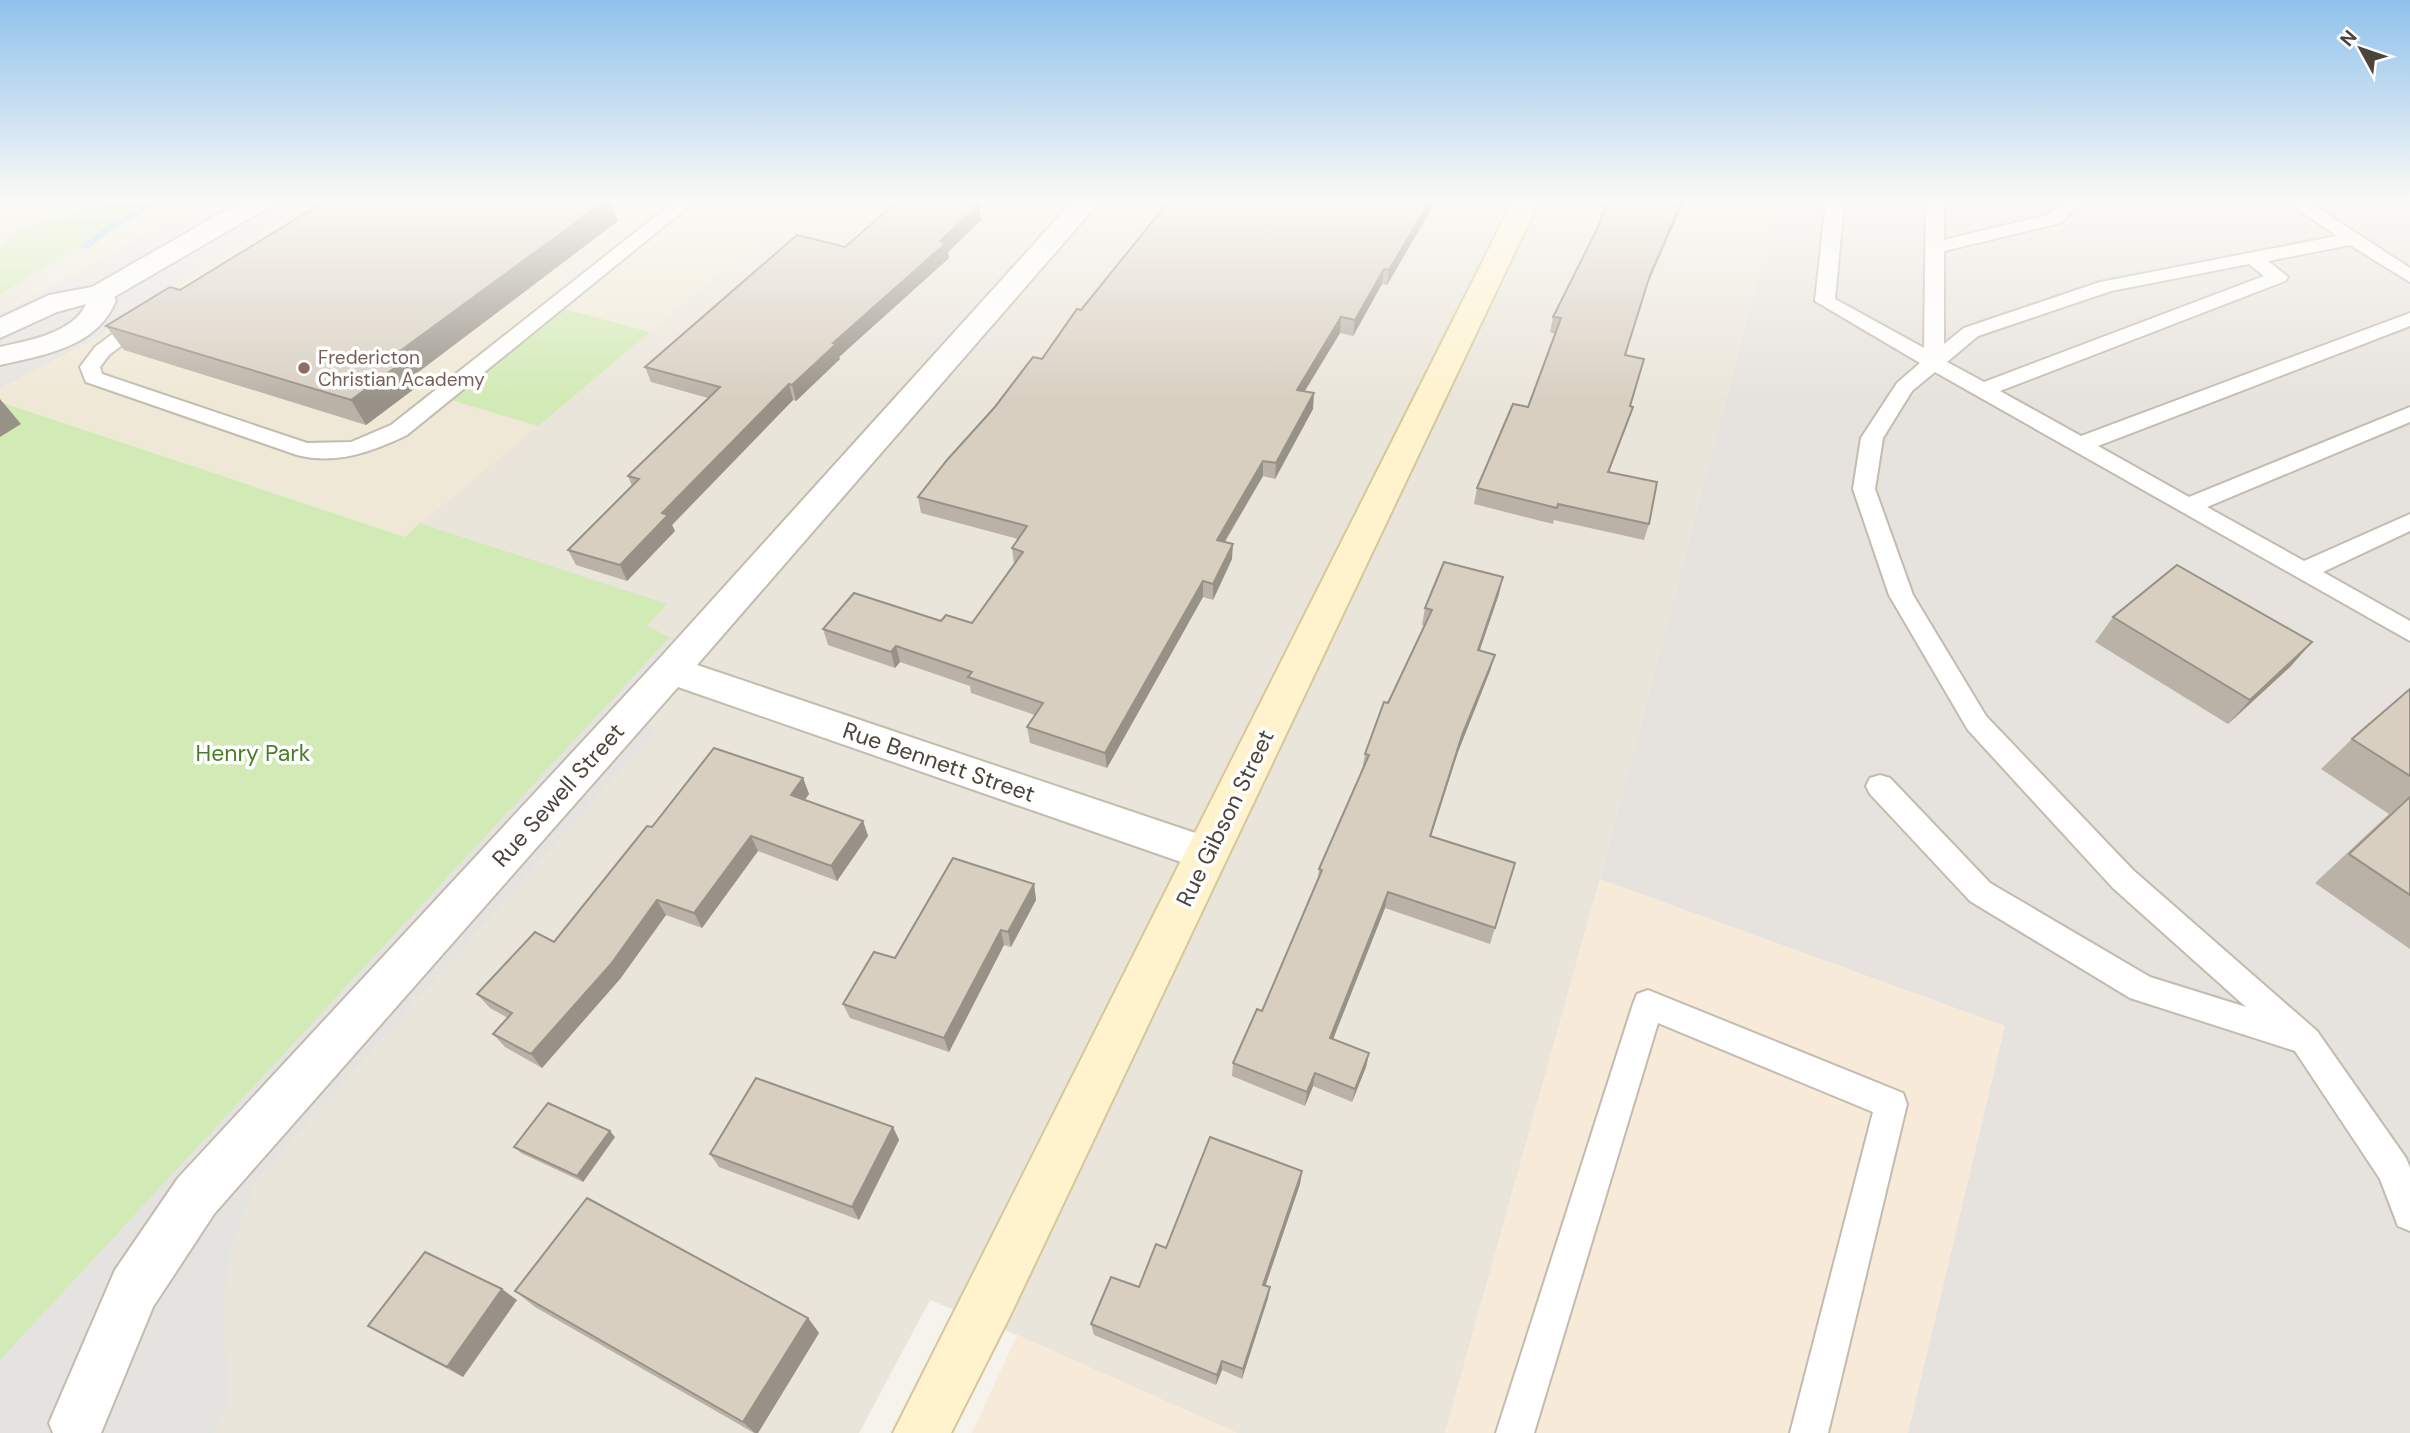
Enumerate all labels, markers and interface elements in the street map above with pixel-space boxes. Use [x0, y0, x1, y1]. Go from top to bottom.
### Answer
north arrow [2326, 14, 2396, 84]
text: N [2334, 25, 2362, 52]
place label: Fredericton Christian Academy [318, 345, 485, 392]
marker: Fredericton Christian Academy [296, 360, 312, 376]
street label: Rue Bennett Street [839, 715, 1039, 809]
street label: Rue Sewell Street [485, 717, 631, 873]
street label: Rue Gibson Street [1169, 725, 1281, 911]
park label: Henry Park [196, 738, 311, 768]

